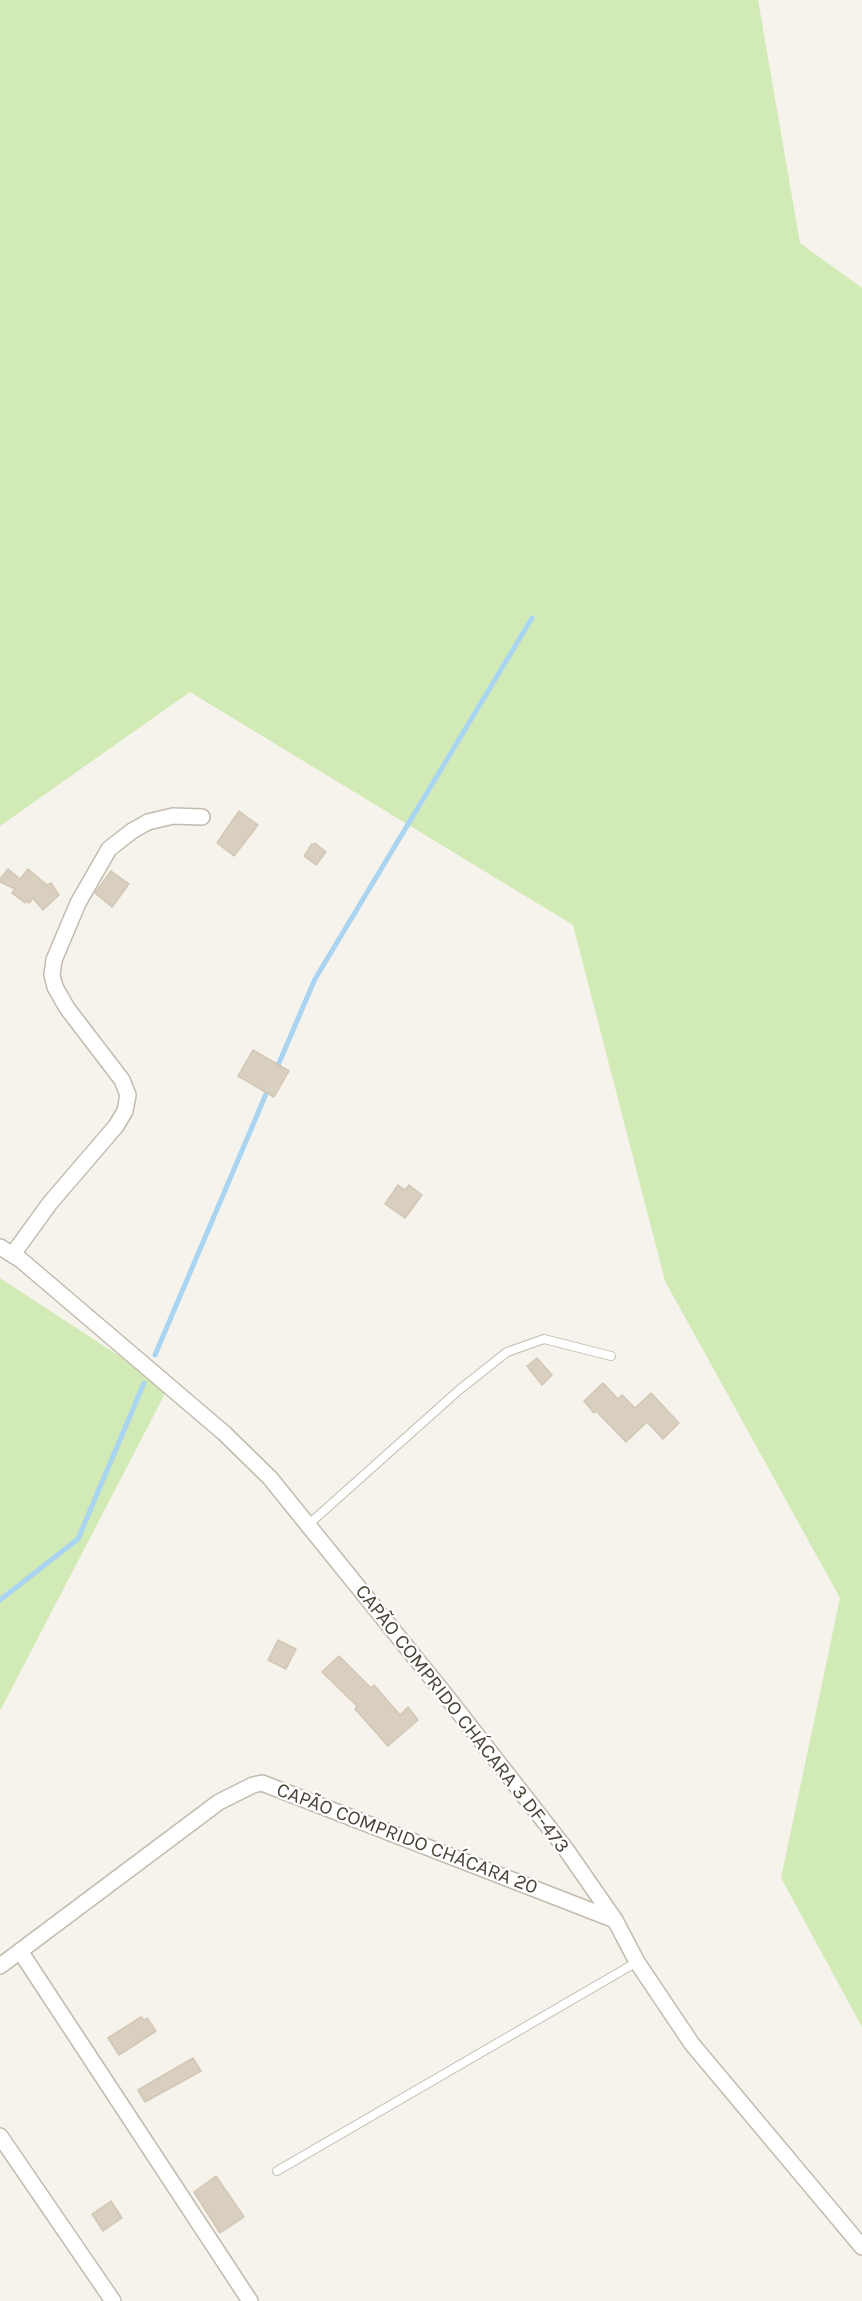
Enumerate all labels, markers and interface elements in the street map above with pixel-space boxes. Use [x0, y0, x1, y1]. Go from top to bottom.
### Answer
street label: CAPÃO COMPRIDO CHÁCARA 3 DF-473 [350, 1580, 574, 1858]
street label: CAPÃO COMPRIDO CHÁCARA 20 [273, 1778, 541, 1900]

